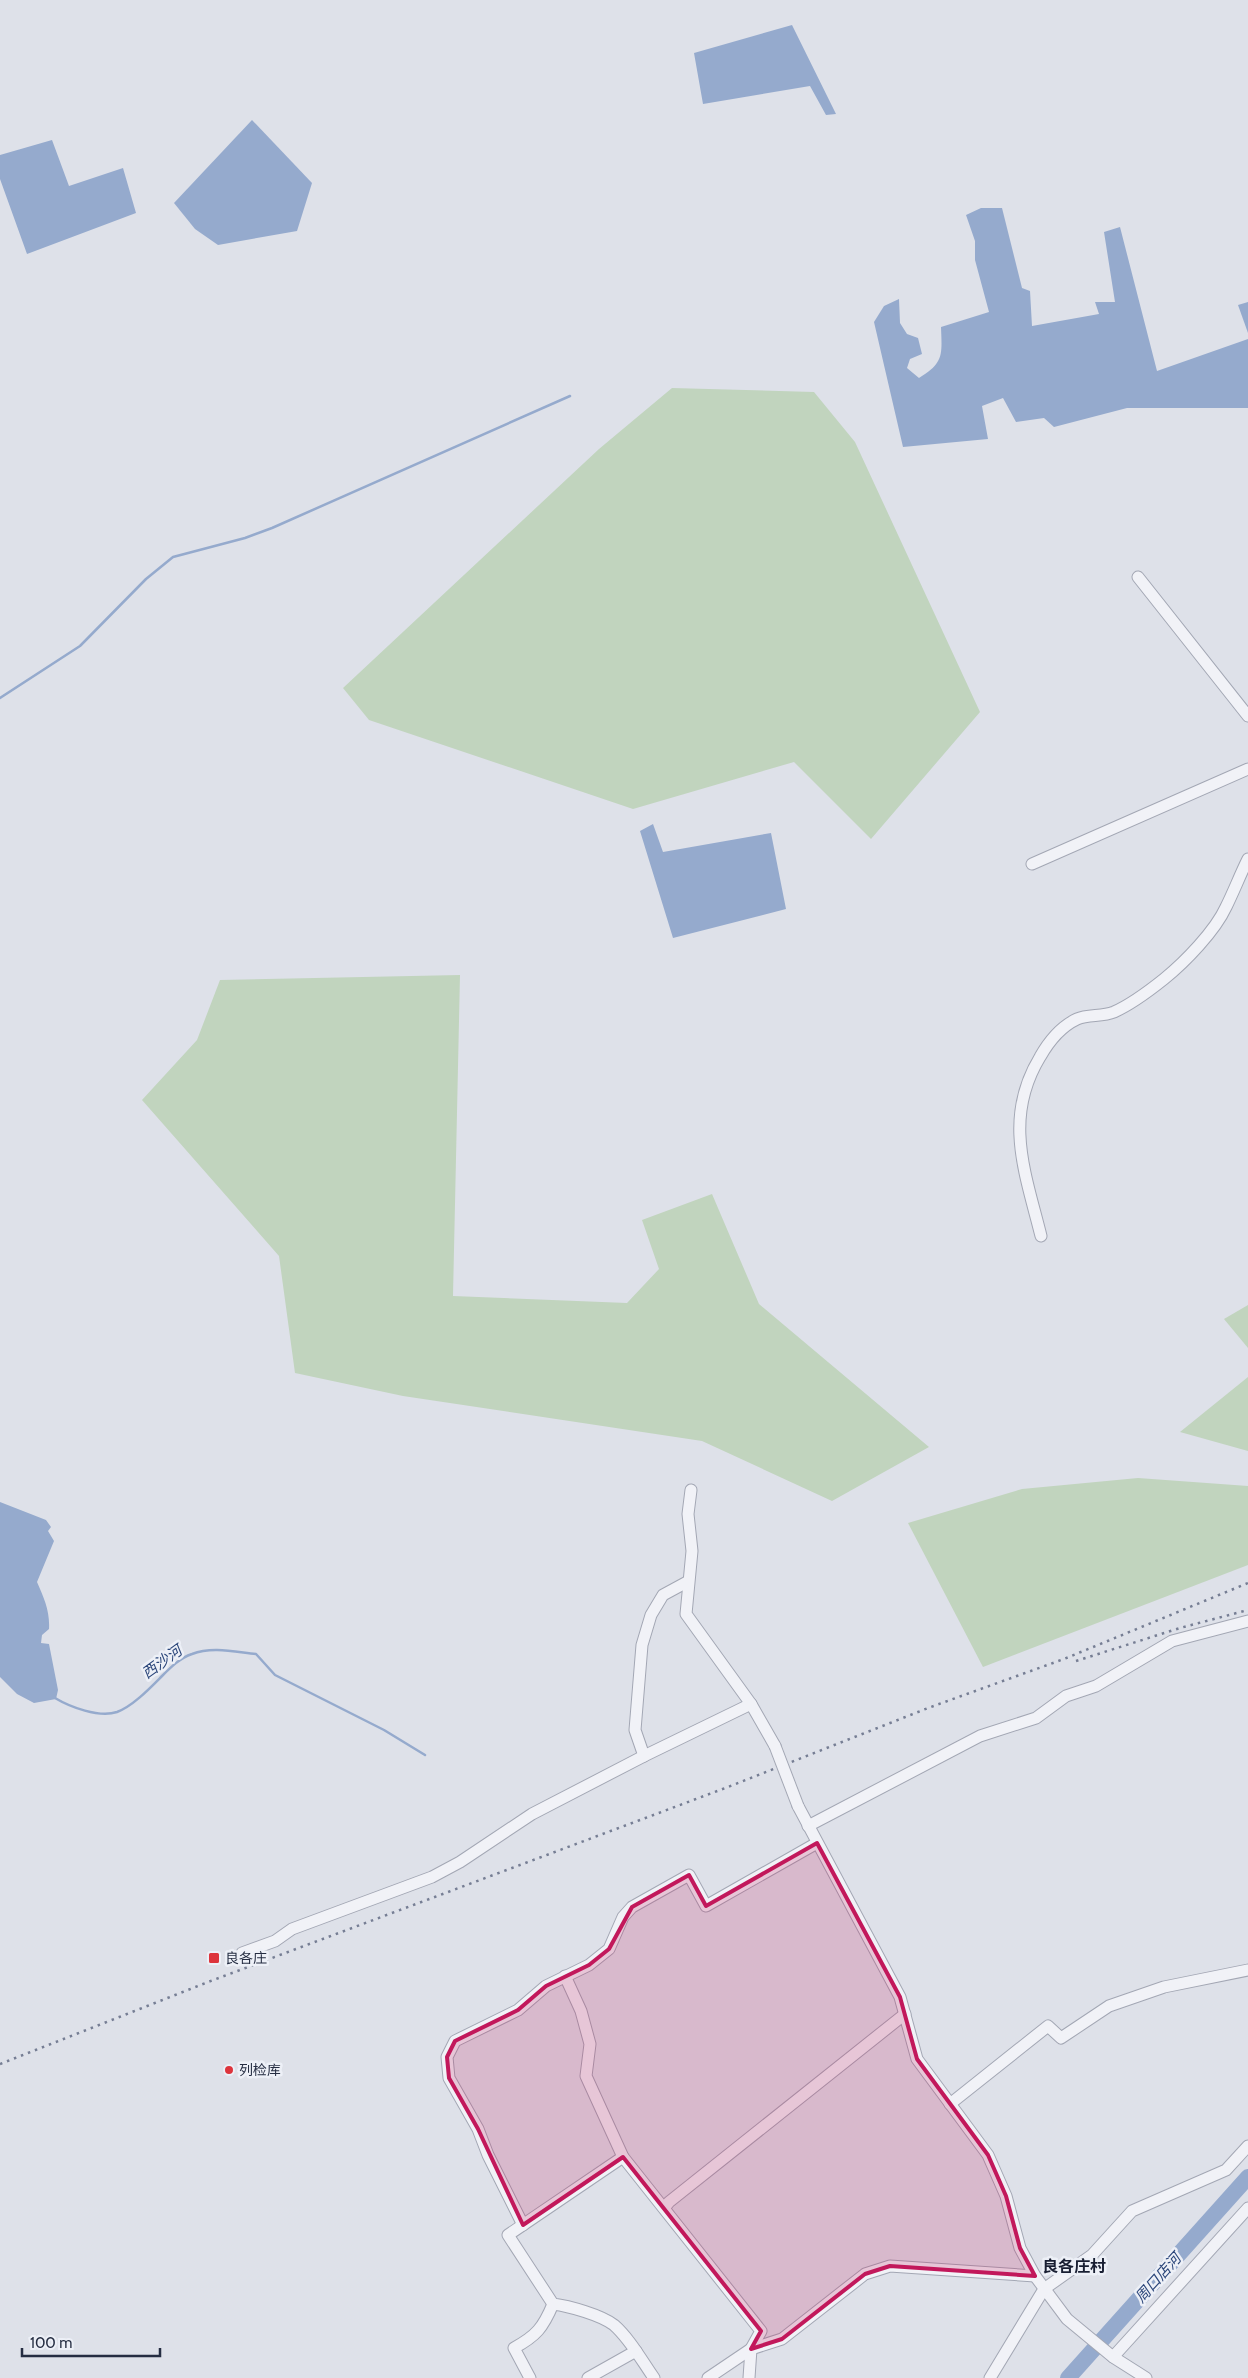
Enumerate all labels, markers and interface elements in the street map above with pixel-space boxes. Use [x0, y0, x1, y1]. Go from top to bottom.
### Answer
water label: 西沙河 [139, 1640, 188, 1683]
place label: 良各庄 [225, 1949, 267, 1967]
marker: 良各庄 [207, 1951, 221, 1965]
place label: 列检库 [239, 2061, 281, 2079]
marker: 列检库 [223, 2064, 235, 2076]
water label: 周口店河 [1131, 2247, 1187, 2306]
district label: 良各庄村 [1042, 2257, 1106, 2276]
scale bar [22, 2326, 160, 2358]
text: 100 m [30, 2334, 72, 2352]

